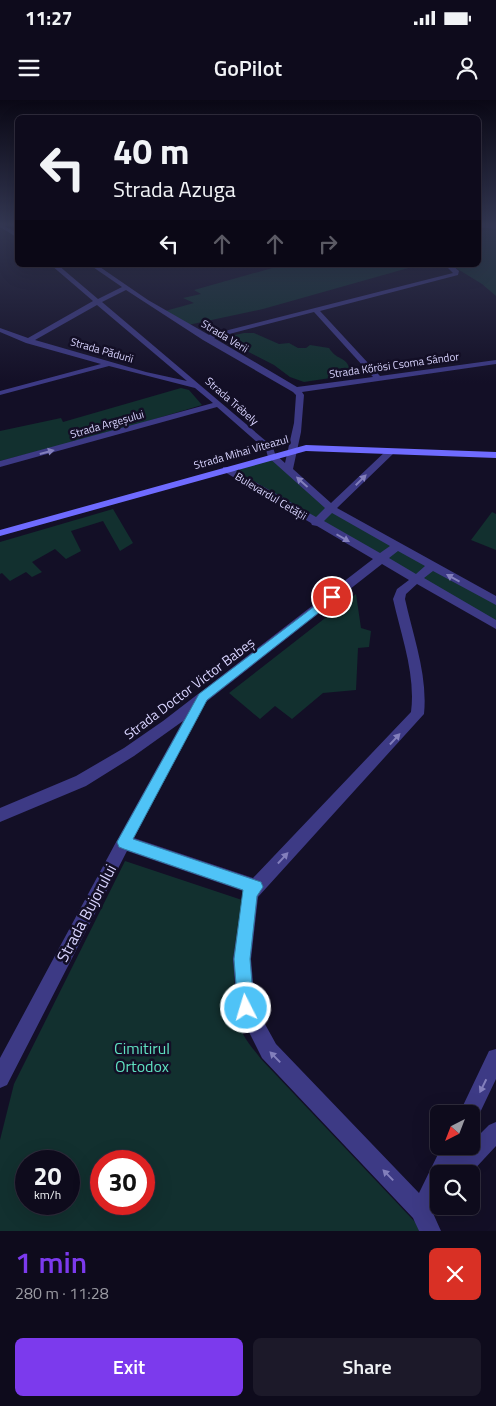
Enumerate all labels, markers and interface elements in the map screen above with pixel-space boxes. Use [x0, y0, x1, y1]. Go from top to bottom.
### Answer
text: 11:27 [25, 3, 72, 32]
text: GoPilot [214, 51, 282, 85]
icon: menu [15, 54, 43, 82]
icon: person [453, 54, 481, 82]
text: 40 m [113, 124, 189, 178]
icon: left [30, 135, 95, 200]
text: Strada Azuga [113, 172, 236, 206]
icon: left [155, 230, 183, 258]
icon: ahead [208, 230, 236, 258]
icon: ahead [261, 230, 289, 258]
icon: right [314, 230, 342, 258]
street label: Strada Verii [198, 315, 252, 357]
street label: Strada Pădurii [69, 333, 135, 367]
street label: Strada Kőrösi Csoma Sándor [328, 348, 460, 382]
street label: Strada Trébely [202, 373, 263, 429]
street label: Strada Argeșului [68, 406, 146, 442]
street label: Strada Mihai Viteazul [192, 431, 290, 473]
one-way arrow [40, 448, 55, 456]
street label: Bulevardul Cetății [232, 468, 310, 524]
one-way arrow [355, 474, 367, 486]
one-way arrow [296, 476, 308, 488]
one-way arrow [337, 533, 350, 542]
one-way arrow [447, 573, 460, 582]
pin [311, 576, 353, 618]
icon: arrive [318, 583, 346, 611]
street label: Strada Doctor Victor Babeș [119, 632, 259, 744]
one-way arrow [389, 734, 401, 746]
one-way arrow [277, 852, 289, 864]
street label: Strada Bujorului [50, 860, 122, 966]
position arrow [219, 981, 271, 1033]
park label: Cimitirul Ortodox [114, 1036, 170, 1078]
one-way arrow [269, 1052, 281, 1064]
one-way arrow [478, 1079, 486, 1093]
north arrow [430, 1105, 480, 1155]
map controls [430, 1105, 480, 1215]
speed limit sign: 30 [90, 1150, 155, 1215]
text: 20 [33, 1157, 62, 1195]
button: search [430, 1165, 480, 1215]
one-way arrow [382, 1169, 394, 1181]
text: km/h [34, 1185, 61, 1204]
text: 1 min [15, 1239, 87, 1285]
button: close [429, 1248, 481, 1300]
text: 280 m · 11:28 [15, 1281, 109, 1305]
button: Exit [15, 1338, 243, 1396]
button: Share [253, 1338, 481, 1396]

